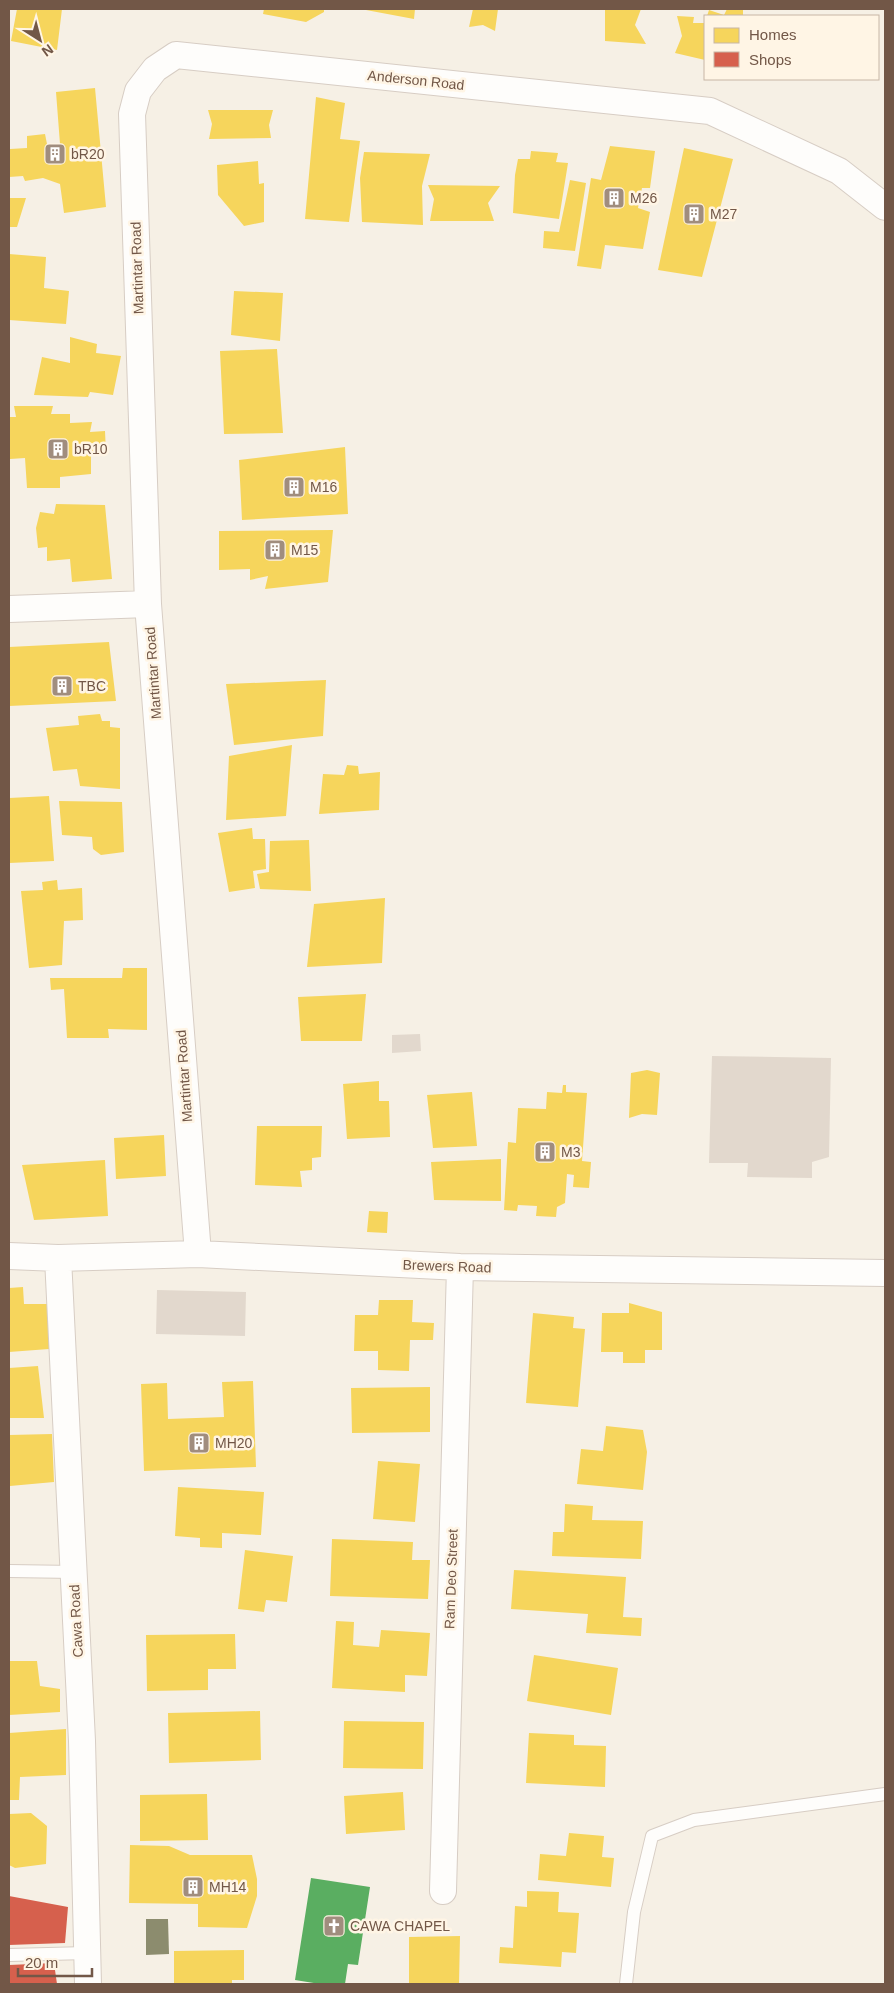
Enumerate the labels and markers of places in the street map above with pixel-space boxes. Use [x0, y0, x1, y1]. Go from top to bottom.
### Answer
building icon: bR20 [43, 142, 67, 166]
place label: bR20 [71, 146, 105, 162]
building icon: M26 [602, 186, 626, 210]
place label: M26 [630, 190, 657, 206]
building icon: M27 [682, 202, 706, 226]
place label: M27 [710, 206, 737, 222]
building icon: bR10 [46, 437, 70, 461]
place label: bR10 [74, 441, 108, 457]
building icon: M16 [282, 475, 306, 499]
place label: M16 [310, 479, 337, 495]
building icon: M15 [263, 538, 287, 562]
place label: M15 [291, 542, 318, 558]
building icon: TBC [50, 674, 74, 698]
place label: TBC [78, 678, 106, 694]
building icon: M3 [533, 1140, 557, 1164]
place label: M3 [561, 1144, 581, 1160]
building icon: MH20 [187, 1431, 211, 1455]
place label: MH20 [215, 1435, 253, 1451]
building icon: MH14 [181, 1875, 205, 1899]
place label: MH14 [209, 1879, 247, 1895]
church icon: CAWA CHAPEL [322, 1914, 346, 1938]
place label: CAWA CHAPEL [350, 1918, 450, 1934]

